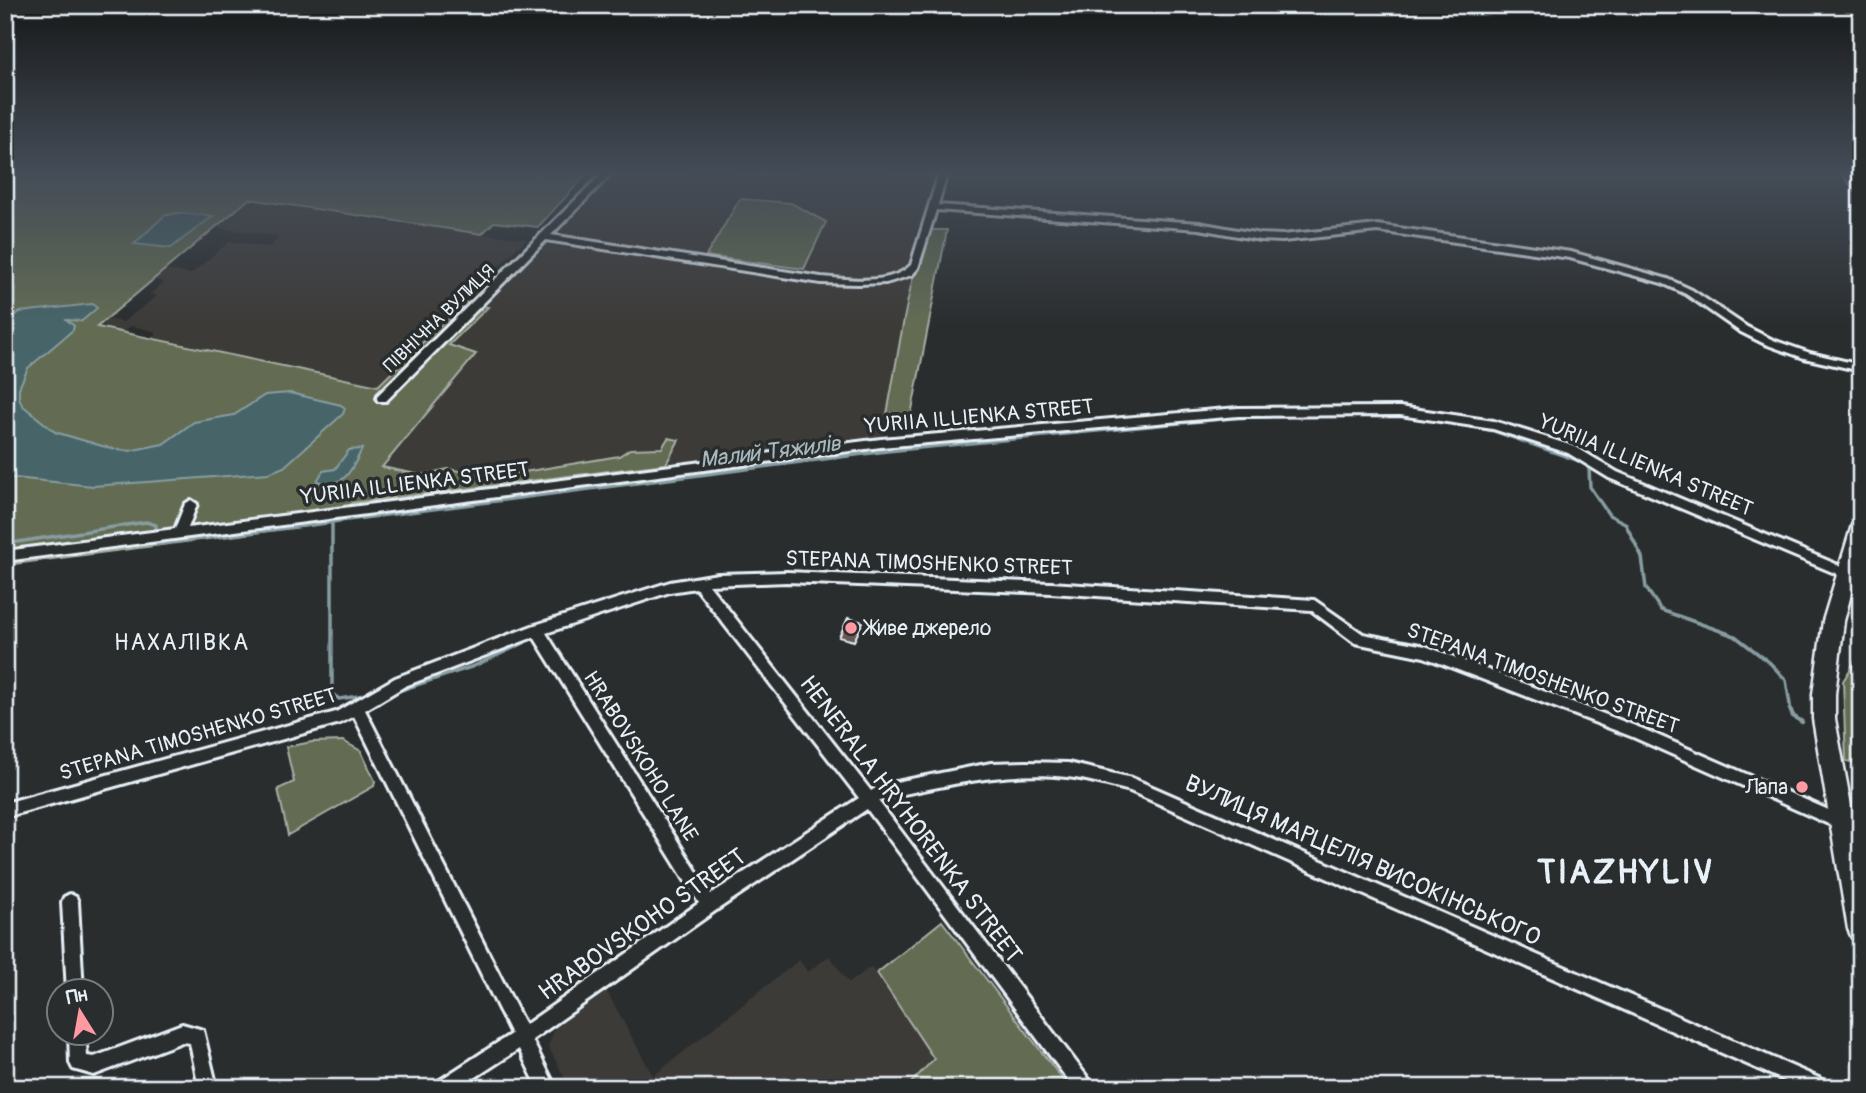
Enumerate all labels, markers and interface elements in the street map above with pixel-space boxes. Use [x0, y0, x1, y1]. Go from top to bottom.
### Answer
street label: ПІВНІЧНА ВУЛИЦЯ [379, 259, 500, 377]
street label: YURIIA ILLIENKA STREET [862, 393, 1095, 440]
street label: YURIIA ILLIENKA STREET [1534, 408, 1757, 523]
water label: Малий Тяжилів [698, 428, 844, 475]
street label: YURIIA ILLIENKA STREET [298, 456, 531, 511]
street label: STEPANA TIMOSHENKO STREET [785, 545, 1073, 582]
place label: Живе джерело [862, 615, 991, 642]
street label: STEPANA TIMOSHENKO STREET [1403, 617, 1683, 740]
marker: Живе джерело [843, 620, 859, 636]
district label: НАХАЛІВКА [114, 628, 250, 657]
street label: HRABOVSKOHO LANE [577, 666, 704, 847]
street label: HENERALA HRYHORENKA STREET [793, 670, 1028, 969]
street label: STEPANA TIMOSHENKO STREET [56, 682, 340, 787]
street label: ВУЛИЦЯ МАРЦЕЛІЯ ВИСОКІНСЬКОГО [1180, 769, 1545, 952]
place label: Лапа [1744, 774, 1788, 801]
marker: Лапа [1794, 779, 1810, 795]
street label: HRABOVSKOHO STREET [533, 842, 751, 1007]
district label: TIAZHYLIV [1536, 852, 1715, 893]
north arrow [46, 978, 116, 1048]
text: Пн [64, 983, 89, 1010]

